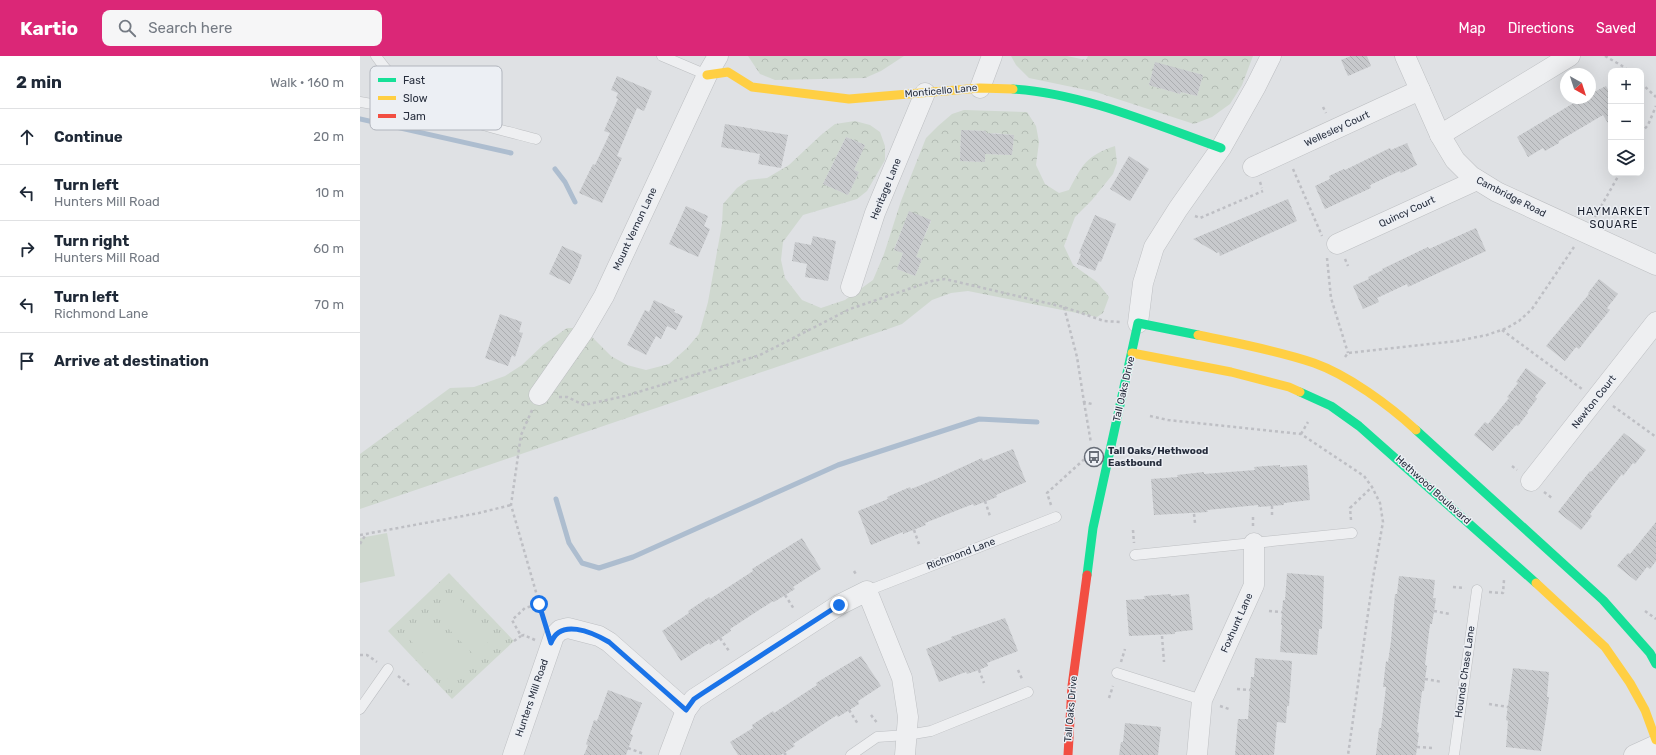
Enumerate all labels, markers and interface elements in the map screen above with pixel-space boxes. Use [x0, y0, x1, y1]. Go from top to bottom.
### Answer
search box [102, 10, 382, 46]
text: Kartio [20, 17, 78, 40]
icon: search [116, 17, 138, 39]
text: Search here [148, 19, 232, 37]
text: Map [1459, 20, 1486, 37]
text: Directions [1508, 20, 1574, 37]
text: Saved [1596, 20, 1636, 37]
legend [370, 66, 502, 130]
north arrow [1560, 68, 1596, 104]
map controls [1608, 68, 1644, 176]
button: + [1608, 68, 1644, 104]
text: 2 min [16, 72, 62, 92]
text: Fast [403, 74, 426, 87]
text: Walk · 160 m [270, 75, 344, 90]
street label: Monticello Lane [904, 82, 978, 100]
text: Slow [403, 92, 428, 105]
button: − [1608, 104, 1644, 140]
street label: Wellesley Court [1302, 109, 1372, 149]
text: Jam [403, 110, 426, 123]
icon: ahead [16, 126, 38, 148]
text: Continue [54, 128, 123, 146]
text: 20 m [313, 129, 344, 144]
button: layers [1608, 140, 1644, 176]
street label: Heritage Lane [868, 156, 904, 221]
street label: Cambridge Road [1474, 174, 1548, 220]
text: Turn left [54, 176, 119, 194]
icon: left [16, 182, 38, 204]
text: 10 m [315, 185, 344, 200]
street label: Mount Vernon Lane [610, 185, 660, 272]
text: Hunters Mill Road [54, 194, 160, 209]
street label: Quincy Court [1377, 194, 1437, 230]
district label: HAYMARKET SQUARE [1577, 205, 1651, 231]
text: Turn right [54, 232, 129, 250]
icon: right [16, 238, 38, 260]
text: 60 m [313, 241, 344, 256]
text: Hunters Mill Road [54, 250, 160, 265]
text: Turn left [54, 288, 119, 306]
icon: left [16, 294, 38, 316]
text: 70 m [314, 297, 344, 312]
text: Richmond Lane [54, 306, 148, 321]
icon: arrive [16, 350, 38, 372]
text: Arrive at destination [54, 352, 209, 370]
street label: Tall Oaks Drive [1111, 355, 1137, 423]
street label: Newton Court [1569, 373, 1619, 431]
place label: Tall Oaks/Hethwood Eastbound [1108, 445, 1208, 469]
bus stop icon: Tall Oaks/Hethwood Eastbound [1083, 446, 1105, 468]
street label: Hethwood Boulevard [1393, 453, 1473, 527]
street label: Richmond Lane [925, 535, 997, 573]
street label: Foxhunt Lane [1219, 591, 1256, 655]
route start [530, 595, 548, 613]
route end [830, 596, 848, 614]
street label: Hounds Chase Lane [1453, 625, 1477, 719]
street label: Hunters Mill Road [513, 658, 551, 738]
street label: Tall Oaks Drive [1062, 675, 1080, 743]

